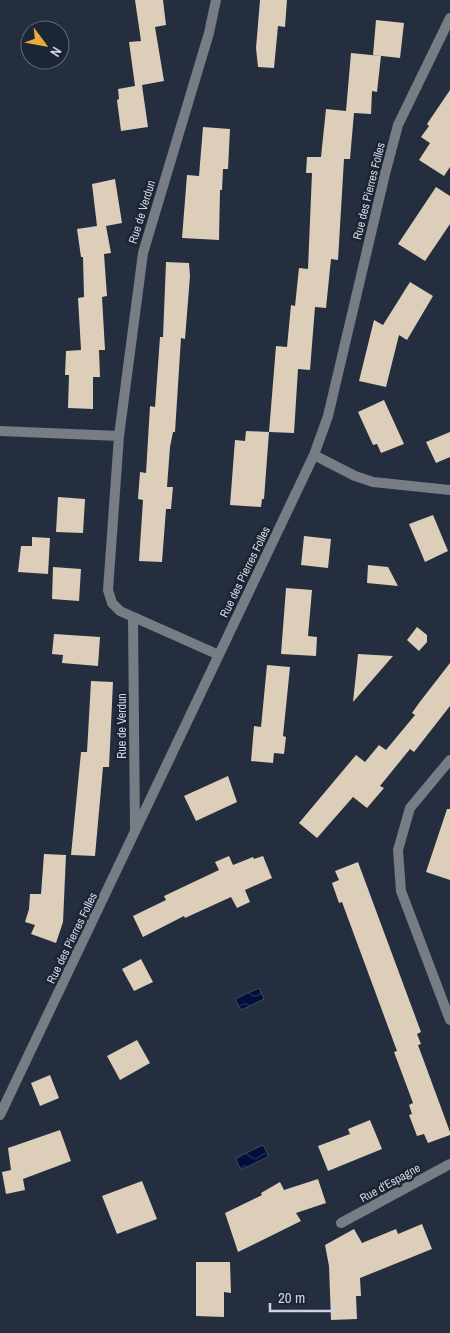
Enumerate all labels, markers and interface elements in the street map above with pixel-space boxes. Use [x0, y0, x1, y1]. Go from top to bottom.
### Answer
north arrow [20, 20, 70, 70]
text: N [46, 44, 66, 60]
street label: Rue des Pierres Folles [349, 141, 389, 241]
street label: Rue de Verdun [125, 178, 159, 246]
street label: Rue des Pierres Folles [216, 524, 274, 620]
street label: Rue de Verdun [114, 693, 130, 759]
street label: Rue des Pierres Folles [43, 890, 101, 986]
street label: Rue d'Espagne [357, 1160, 423, 1206]
scale bar [270, 1280, 334, 1312]
text: 20 m [278, 1287, 305, 1308]

